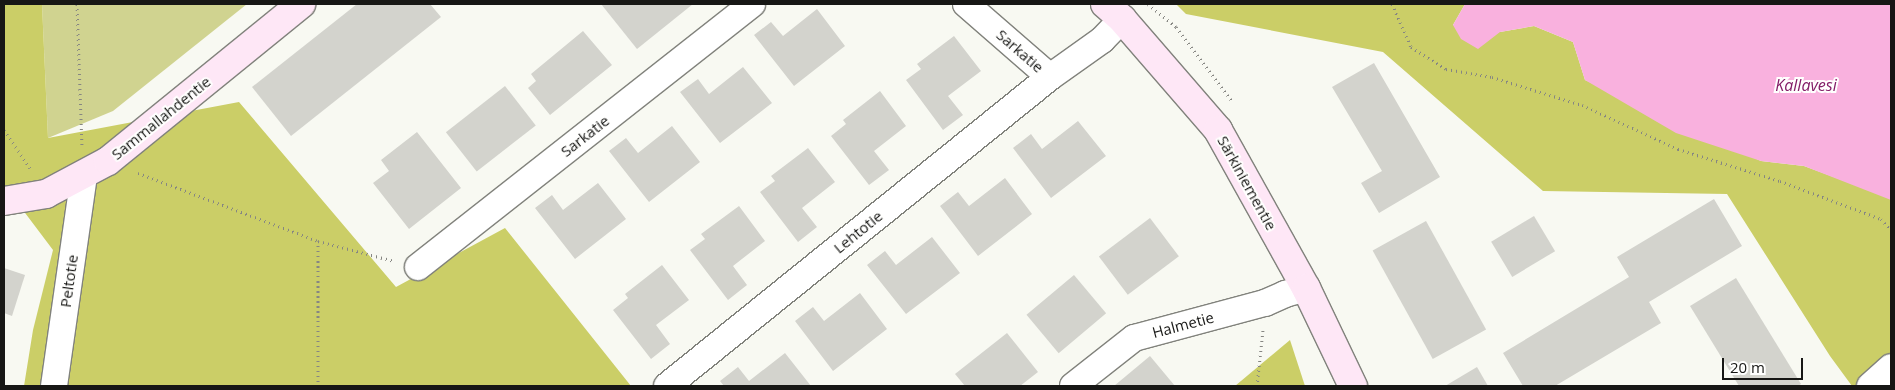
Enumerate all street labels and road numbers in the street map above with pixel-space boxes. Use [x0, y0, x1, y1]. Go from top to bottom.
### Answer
street label: Sarkatie [993, 26, 1047, 76]
street label: Sammallahdentie [108, 73, 214, 163]
street label: Sarkatie [557, 112, 613, 160]
street label: Särkiniementie [1214, 133, 1280, 233]
street label: Lehtotie [830, 207, 886, 257]
street label: Peltotie [56, 253, 82, 309]
street label: Halmetie [1150, 308, 1216, 342]

